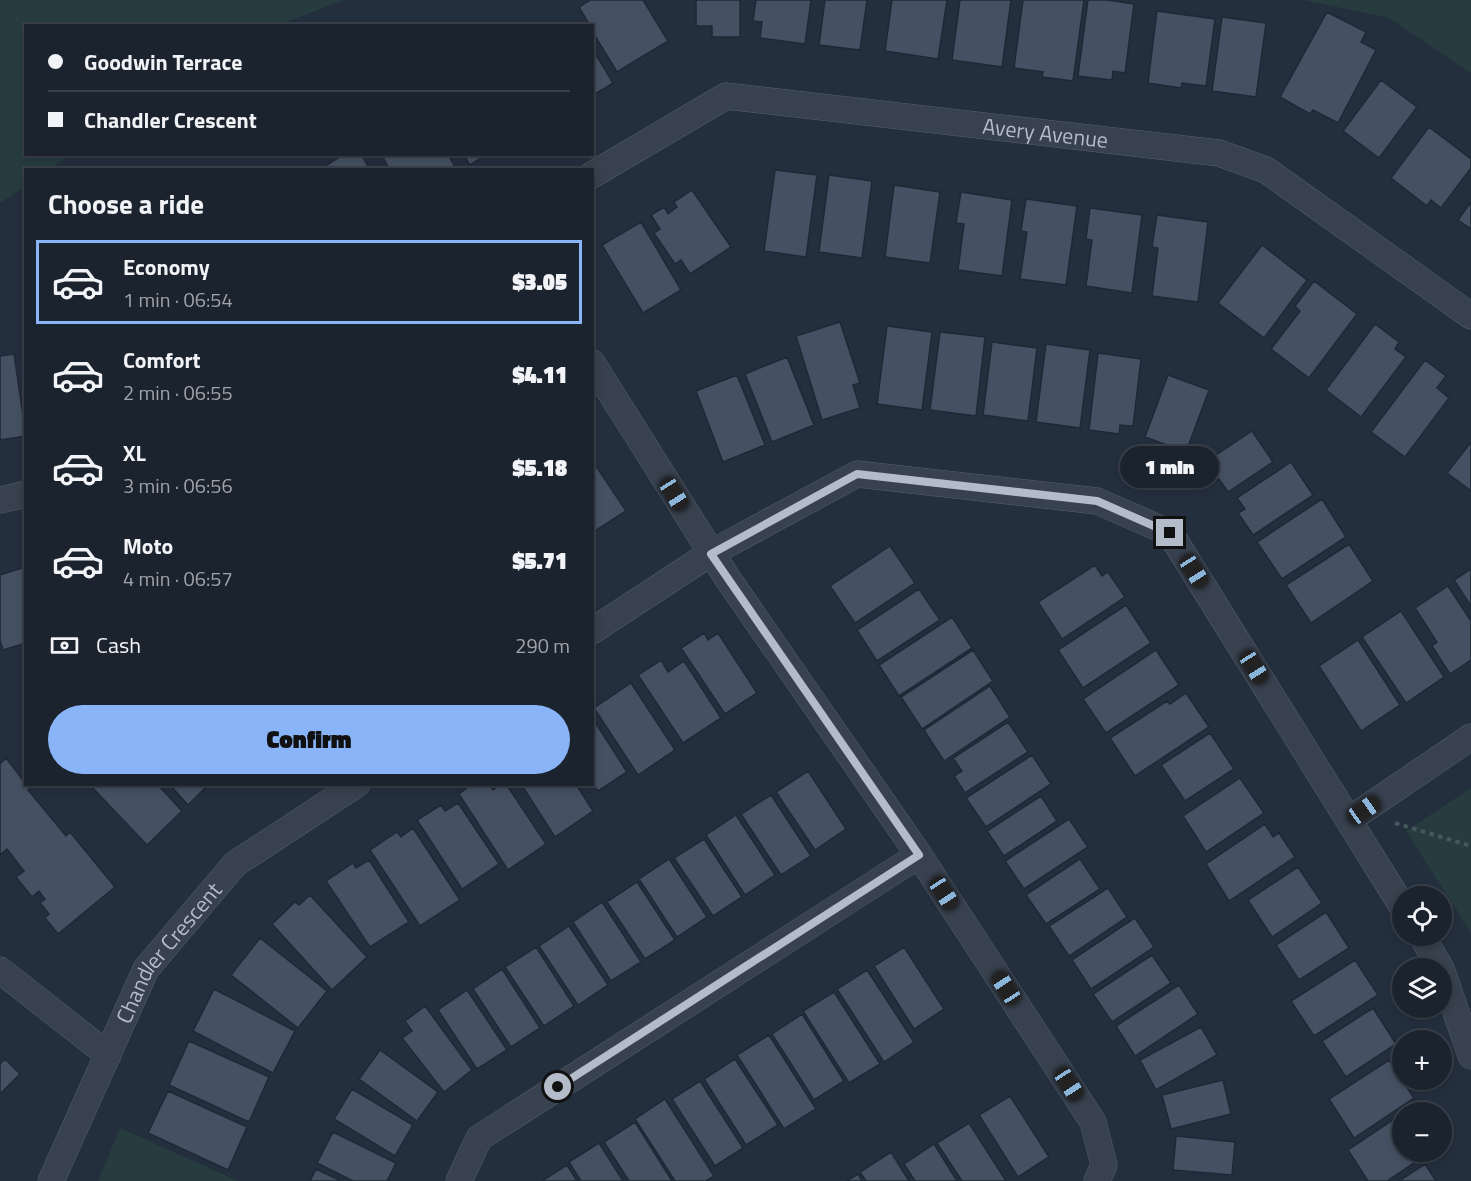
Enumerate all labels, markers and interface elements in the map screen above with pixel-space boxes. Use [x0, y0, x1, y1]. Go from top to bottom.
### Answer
text: Goodwin Terrace [84, 45, 242, 79]
text: Chandler Crescent [84, 103, 257, 137]
street label: Avery Avenue [981, 109, 1110, 157]
text: Choose a ride [48, 183, 204, 224]
text: Economy [123, 250, 210, 284]
icon: car [51, 255, 105, 309]
text: $3.05 [512, 265, 567, 299]
text: 1 min · 06:54 [123, 284, 233, 315]
text: Comfort [123, 343, 201, 377]
icon: car [51, 348, 105, 402]
text: $4.11 [512, 358, 567, 392]
text: 2 min · 06:55 [123, 377, 233, 408]
text: XL [123, 436, 146, 470]
icon: car [51, 441, 105, 495]
callout: 1 min [1120, 446, 1220, 488]
text: $5.18 [512, 451, 567, 485]
text: 1 min [1145, 451, 1194, 482]
text: 3 min · 06:56 [123, 470, 233, 501]
car [657, 474, 691, 514]
route end [1156, 519, 1183, 546]
text: Moto [123, 529, 173, 563]
icon: car [51, 534, 105, 588]
text: $5.71 [512, 544, 567, 578]
car [1177, 551, 1211, 591]
text: 4 min · 06:57 [123, 563, 233, 594]
text: Cash [96, 628, 141, 662]
icon: cash [48, 629, 81, 662]
text: 290 m [515, 630, 570, 661]
car [1237, 647, 1271, 687]
button: Confirm [48, 705, 570, 774]
car [1344, 792, 1384, 828]
car [927, 873, 961, 913]
street label: Chandler Crescent [107, 874, 230, 1029]
map controls [1392, 886, 1452, 1162]
button: locate [1392, 886, 1452, 946]
button: layers [1392, 958, 1452, 1018]
car [989, 968, 1023, 1008]
button: + [1392, 1030, 1452, 1090]
car [1052, 1064, 1086, 1104]
route start [544, 1073, 571, 1100]
button: − [1392, 1102, 1452, 1162]

